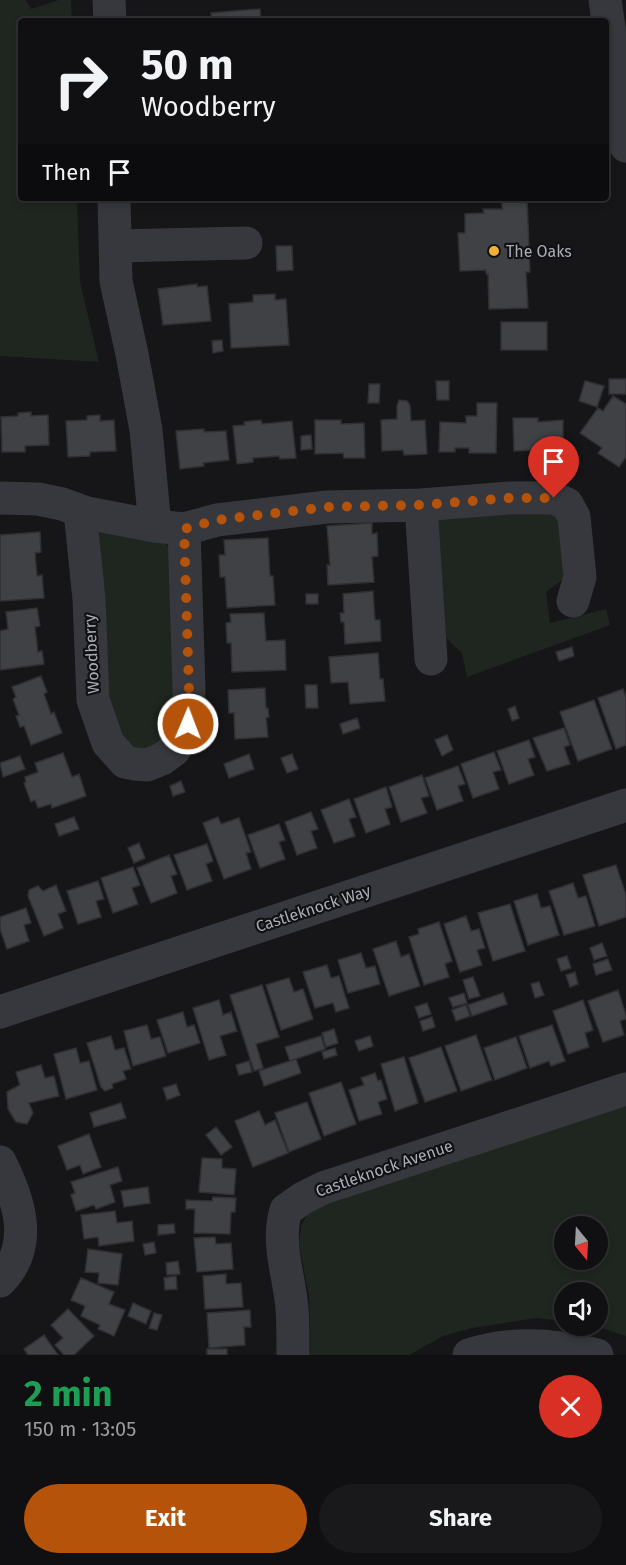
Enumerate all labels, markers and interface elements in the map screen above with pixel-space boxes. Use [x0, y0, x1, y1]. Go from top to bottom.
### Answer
text: 50 m [141, 40, 234, 90]
icon: right [42, 42, 120, 120]
text: Woodberry [141, 91, 276, 123]
icon: arrive [103, 156, 136, 189]
text: Then [42, 159, 91, 186]
place label: The Oaks [506, 242, 572, 261]
marker: The Oaks [487, 244, 501, 258]
pin [528, 436, 579, 498]
icon: arrive [537, 445, 570, 478]
street label: Woodberry [80, 614, 103, 694]
position arrow [156, 692, 220, 756]
street label: Castleknock Way [253, 881, 373, 936]
street label: Castleknock Avenue [313, 1136, 455, 1201]
north arrow [554, 1216, 608, 1270]
map controls [554, 1216, 608, 1336]
button: sound [554, 1282, 608, 1336]
text: 2 min [24, 1372, 113, 1416]
button: close [539, 1375, 602, 1438]
text: 150 m · 13:05 [24, 1417, 136, 1441]
button: Exit [24, 1484, 307, 1553]
button: Share [319, 1484, 602, 1553]

